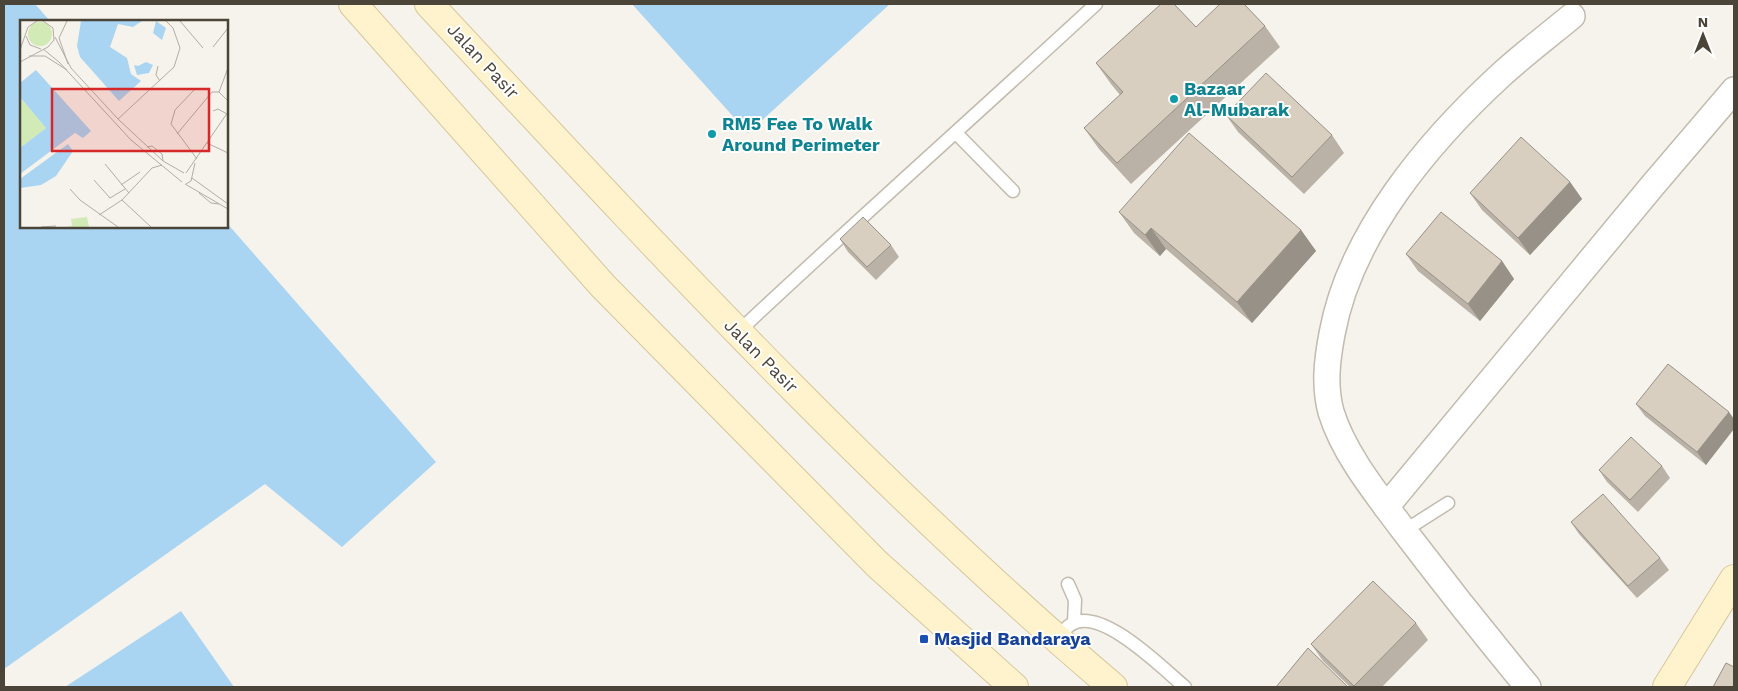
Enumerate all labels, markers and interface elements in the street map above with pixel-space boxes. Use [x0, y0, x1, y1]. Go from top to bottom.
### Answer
north arrow [1678, 10, 1728, 60]
text: N [1698, 14, 1708, 30]
street label: Jalan Pasir [443, 18, 524, 103]
inset map [20, 20, 228, 228]
place label: Bazaar Al-Mubarak [1184, 78, 1290, 120]
marker: Bazaar Al-Mubarak [1168, 93, 1180, 105]
place label: RM5 Fee To Walk Around Perimeter [722, 113, 880, 155]
marker: RM5 Fee To Walk Around Perimeter [706, 128, 718, 140]
street label: Jalan Pasir [720, 314, 803, 397]
place label: Masjid Bandaraya [934, 628, 1091, 649]
marker: Masjid Bandaraya [918, 633, 930, 645]

